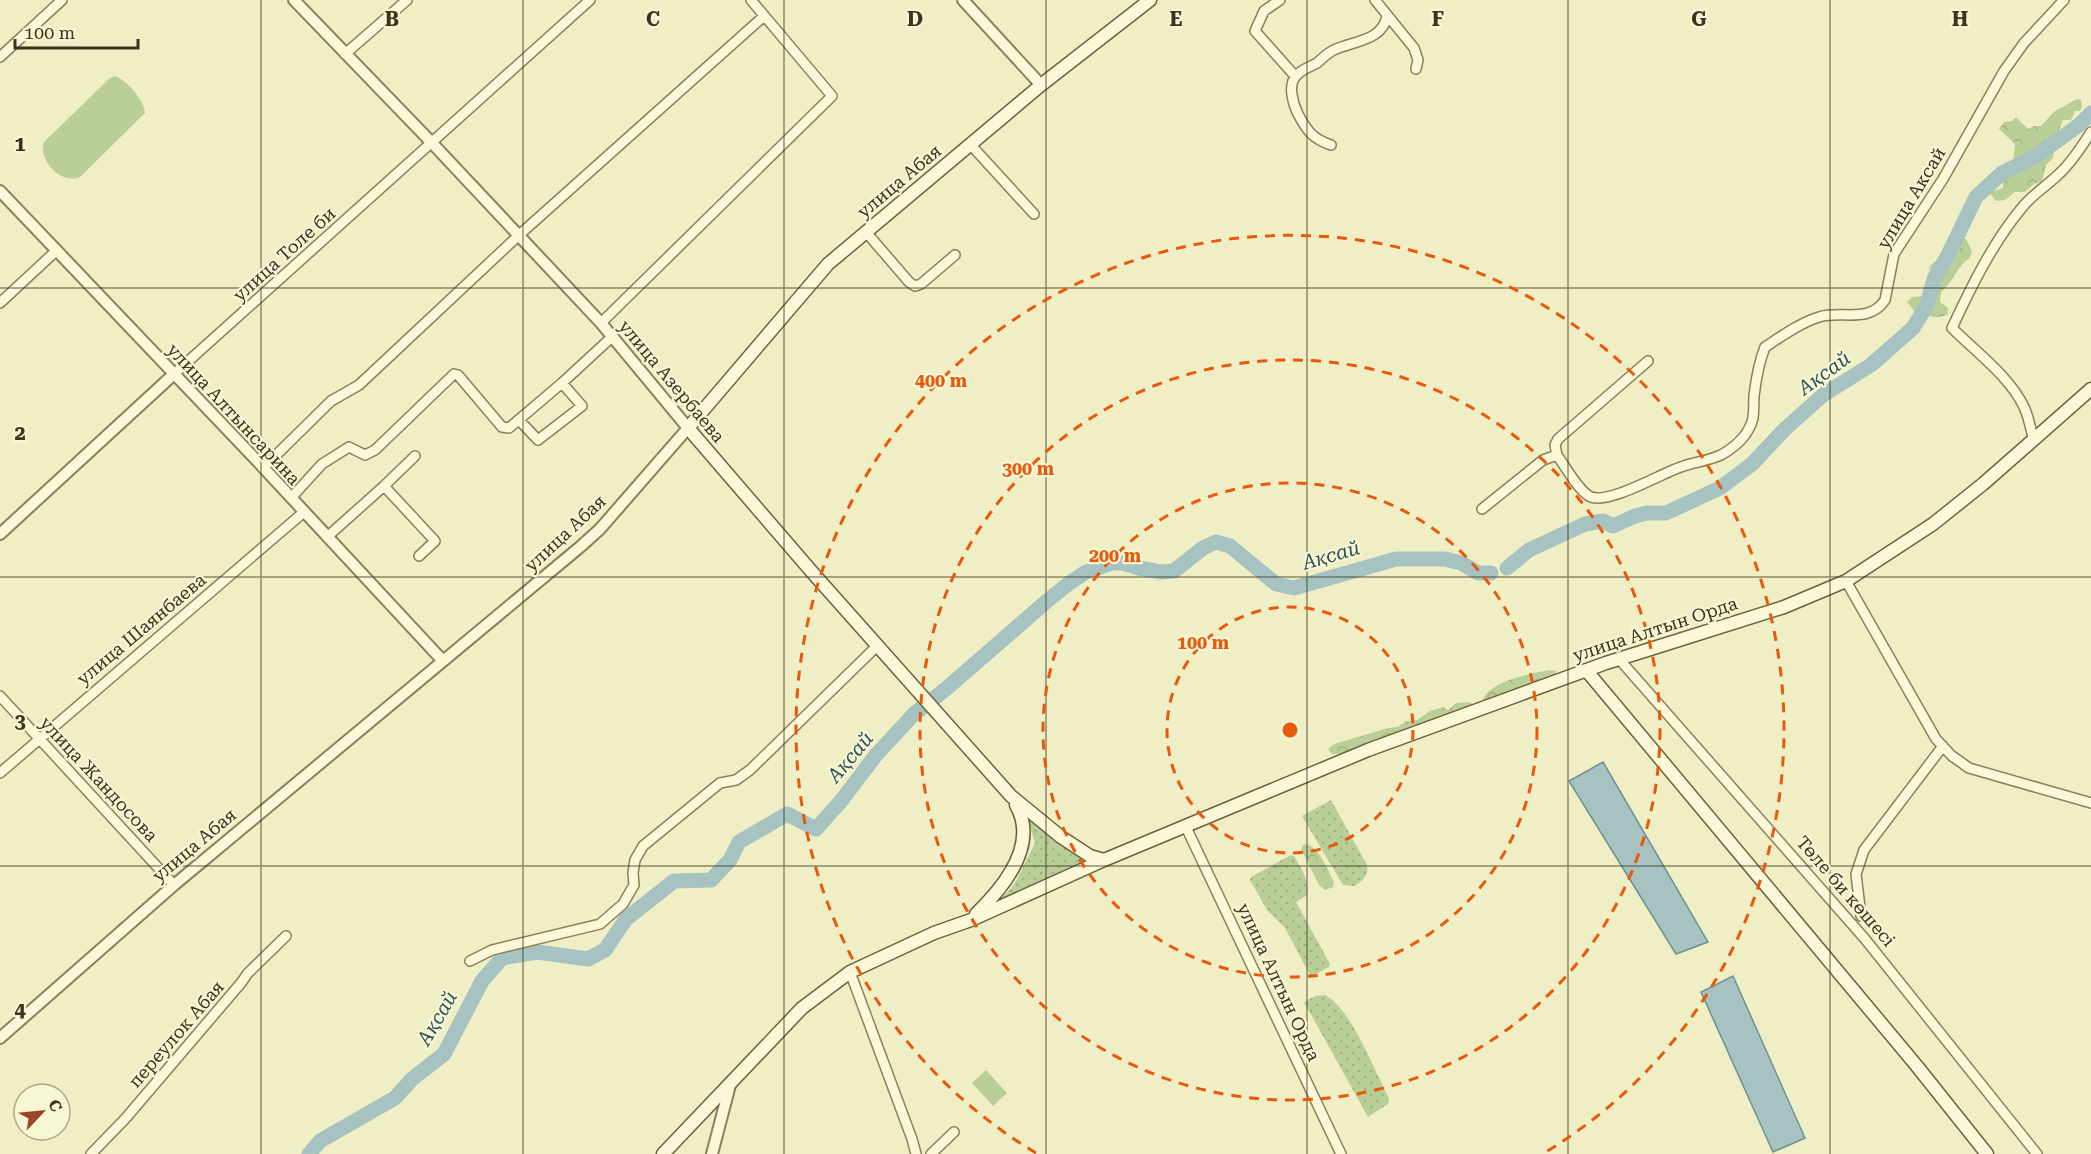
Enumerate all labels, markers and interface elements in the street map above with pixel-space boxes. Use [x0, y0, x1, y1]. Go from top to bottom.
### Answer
text: B [385, 7, 399, 31]
text: C [646, 7, 660, 31]
text: D [907, 7, 923, 31]
text: E [1170, 7, 1183, 31]
text: F [1432, 7, 1444, 31]
text: G [1691, 7, 1707, 31]
text: H [1952, 7, 1968, 31]
scale bar [15, 12, 138, 50]
text: 100 m [24, 22, 75, 43]
text: 1 [14, 132, 26, 156]
street label: улица Абая [853, 140, 945, 222]
street label: улица Аксай [1872, 143, 1950, 253]
street label: улица Толе би [229, 203, 339, 305]
street label: улица Азербаева [615, 316, 729, 447]
street label: улица Алтынсарина [163, 339, 305, 489]
water label: Ақсай [1792, 346, 1855, 401]
text: 400 m [915, 370, 968, 391]
text: 2 [14, 421, 26, 445]
text: 300 m [1002, 458, 1055, 479]
street label: улица Абая [520, 490, 610, 576]
water label: Ақсай [1298, 535, 1363, 575]
text: 200 m [1089, 545, 1142, 566]
street label: улица Шаянбаева [72, 569, 210, 689]
street label: улица Алтын Орда [1570, 592, 1740, 666]
text: 100 m [1177, 632, 1230, 653]
text: 3 [14, 709, 26, 733]
street label: улица Жандосова [36, 712, 162, 846]
centre of rings [1280, 720, 1300, 740]
water label: Ақсай [821, 727, 878, 788]
street label: улица Абая [148, 804, 240, 886]
street label: Төле би көшесі [1792, 832, 1900, 951]
street label: улица Алтын Орда [1233, 900, 1325, 1065]
street label: переулок Абая [124, 976, 228, 1092]
water label: Ақсай [411, 987, 462, 1050]
text: 4 [14, 998, 26, 1022]
north arrow [12, 1082, 72, 1142]
text: С [44, 1096, 66, 1115]

